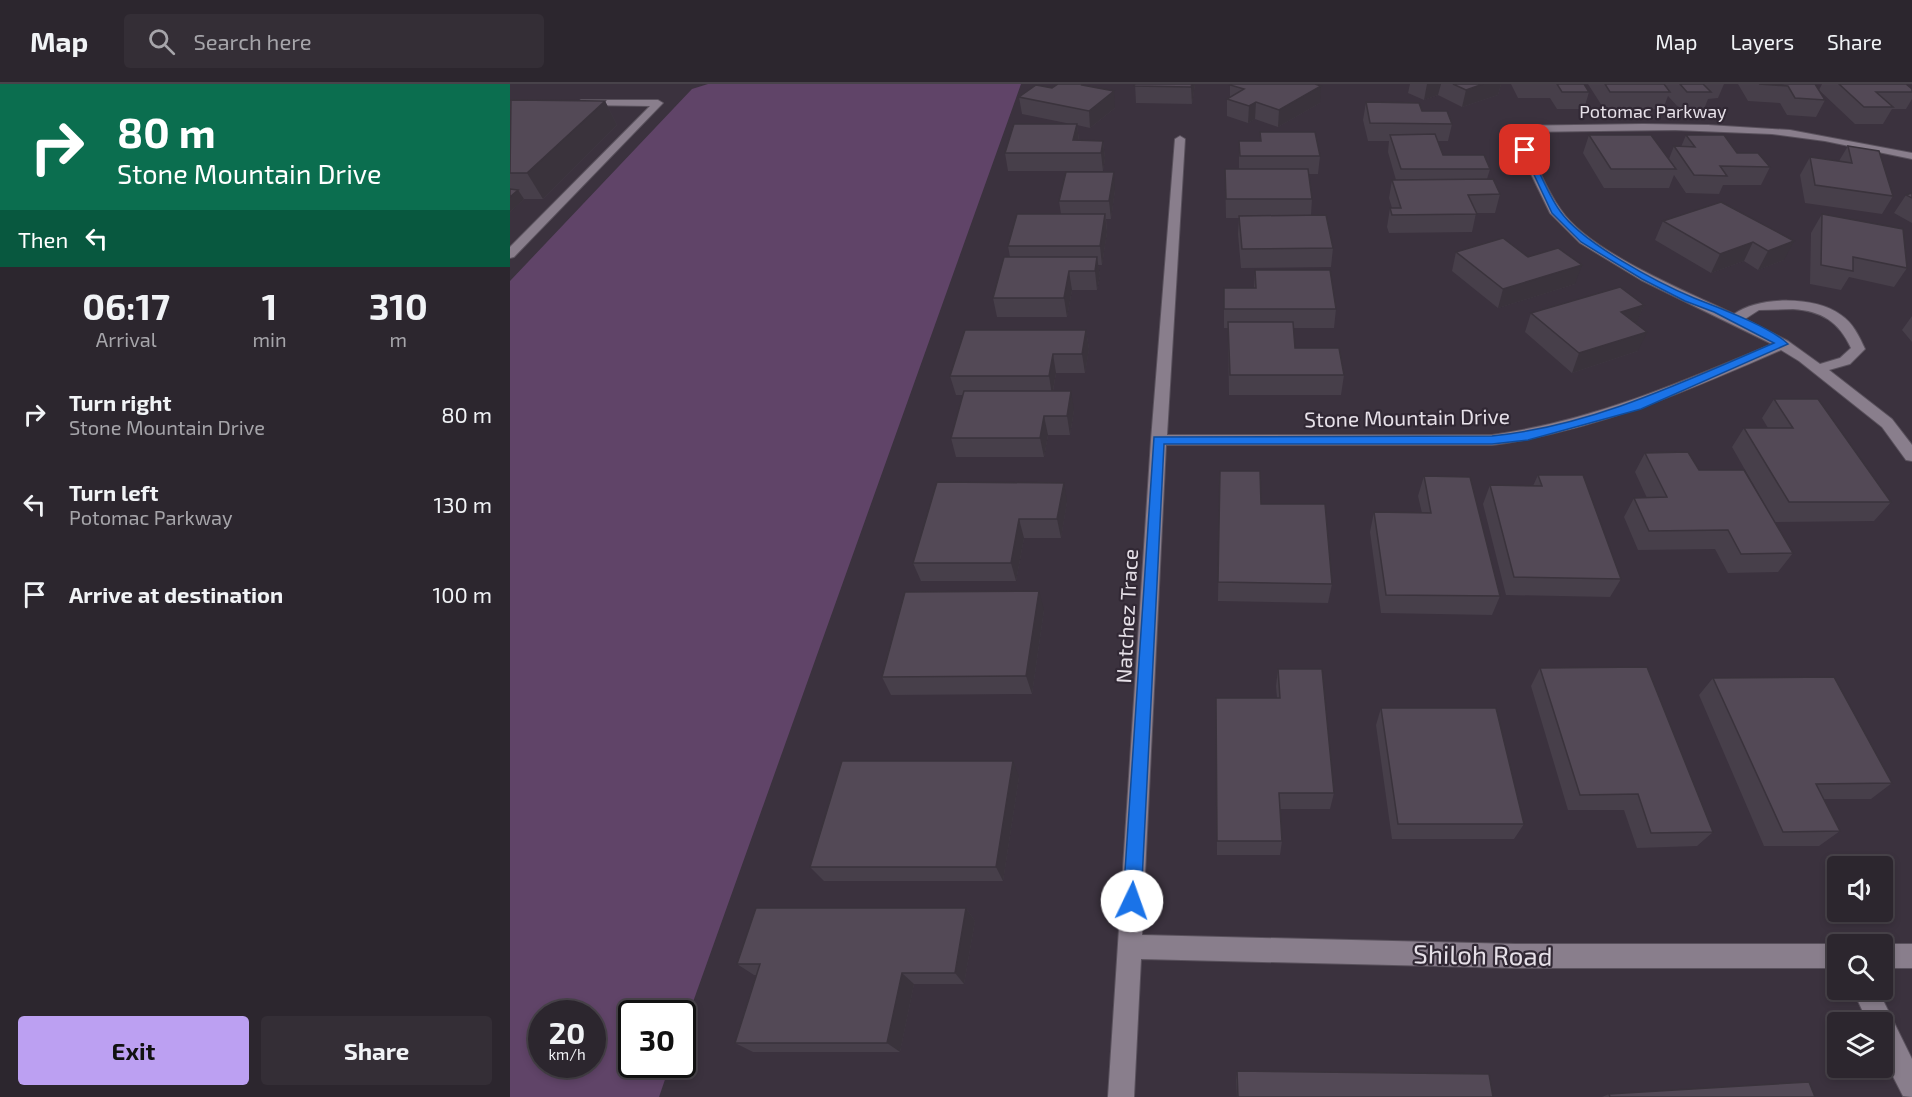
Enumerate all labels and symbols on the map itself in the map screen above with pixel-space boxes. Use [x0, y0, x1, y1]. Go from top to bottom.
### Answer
street label: Potomac Parkway [1579, 100, 1727, 122]
pin [1499, 124, 1550, 175]
street label: Stone Mountain Drive [1304, 403, 1510, 431]
street label: Natchez Trace [1110, 548, 1142, 684]
position arrow [1100, 869, 1164, 933]
street label: Shiloh Road [1413, 937, 1553, 971]
speed limit sign: 30 [618, 1000, 696, 1078]

